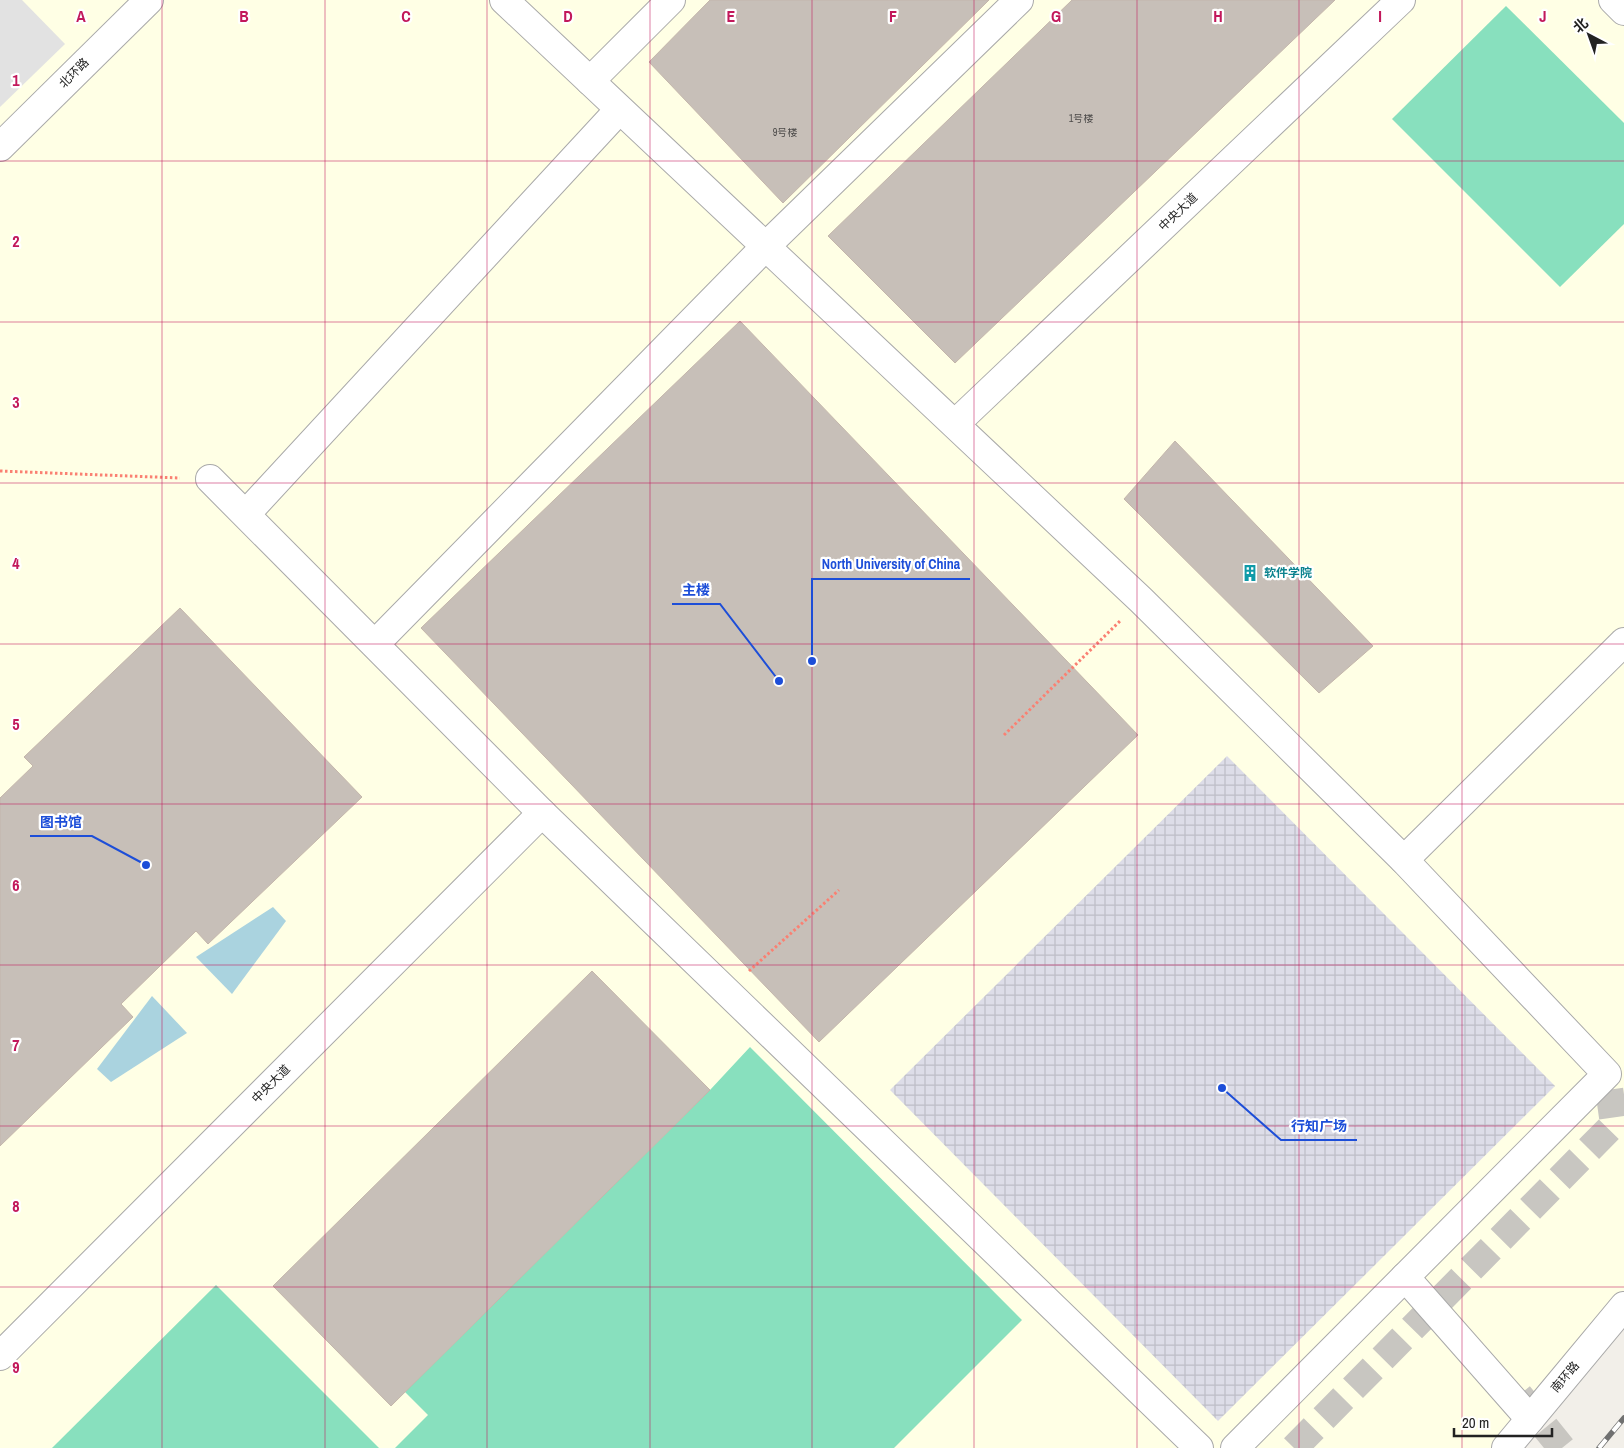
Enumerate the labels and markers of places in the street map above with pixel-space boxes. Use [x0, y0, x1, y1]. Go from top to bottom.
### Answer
callout: North University of China [812, 550, 970, 579]
building icon: 软件学院 [1240, 563, 1260, 583]
place label: 软件学院 [1264, 565, 1312, 581]
callout: 主楼 [672, 575, 720, 604]
callout: 图书馆 [30, 807, 92, 836]
callout: 行知广场 [1281, 1111, 1357, 1140]

